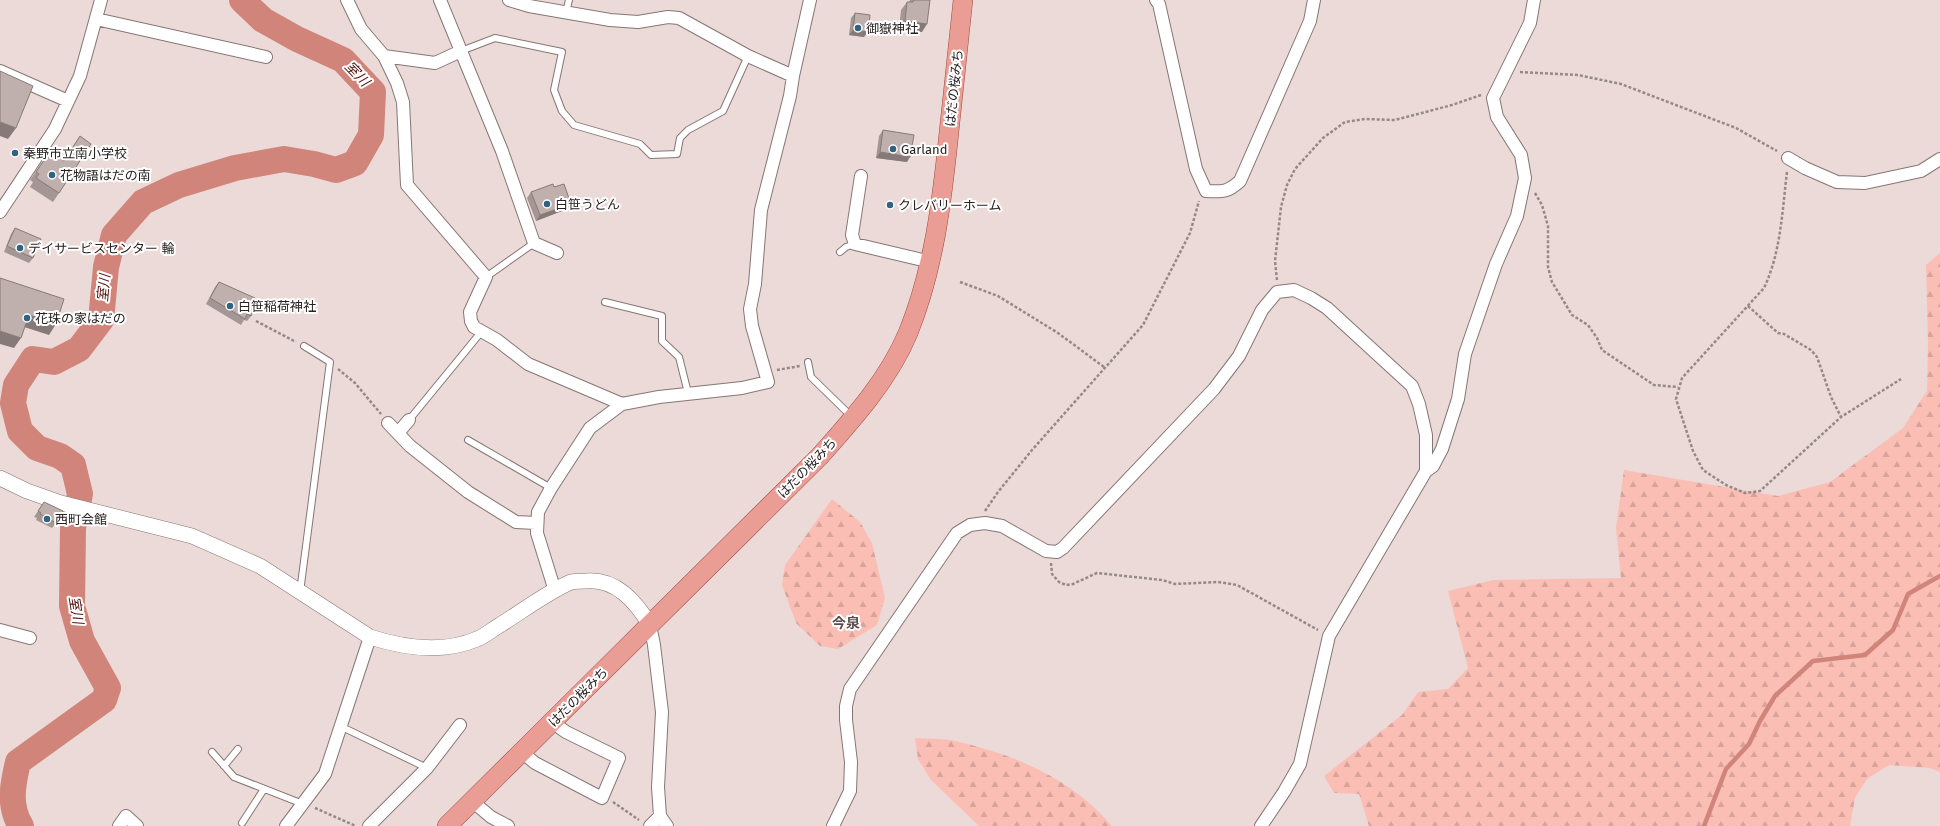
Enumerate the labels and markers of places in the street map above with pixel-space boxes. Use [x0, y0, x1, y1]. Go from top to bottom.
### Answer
place label: 御嶽神社 [866, 21, 918, 36]
marker: 御嶽神社 [853, 23, 863, 33]
place label: Garland [901, 142, 948, 157]
marker: Garland [888, 144, 898, 154]
place label: 秦野市立南小学校 [23, 146, 127, 161]
marker: 秦野市立南小学校 [10, 148, 20, 158]
place label: 花物語はだの南 [60, 168, 151, 183]
marker: 花物語はだの南 [47, 170, 57, 180]
place label: 白笹うどん [555, 197, 620, 212]
place label: クレバリーホーム [898, 198, 1002, 213]
marker: 白笹うどん [542, 199, 552, 209]
marker: クレバリーホーム [885, 200, 895, 210]
place label: デイサービスセンター 輪 [28, 241, 174, 256]
marker: デイサービスセンター 輪 [15, 243, 25, 253]
place label: 白笹稲荷神社 [238, 299, 316, 314]
marker: 白笹稲荷神社 [225, 301, 235, 311]
place label: 花珠の家はだの [35, 311, 126, 326]
marker: 花珠の家はだの [22, 313, 32, 323]
place label: 西町会館 [55, 512, 107, 527]
marker: 西町会館 [42, 514, 52, 524]

